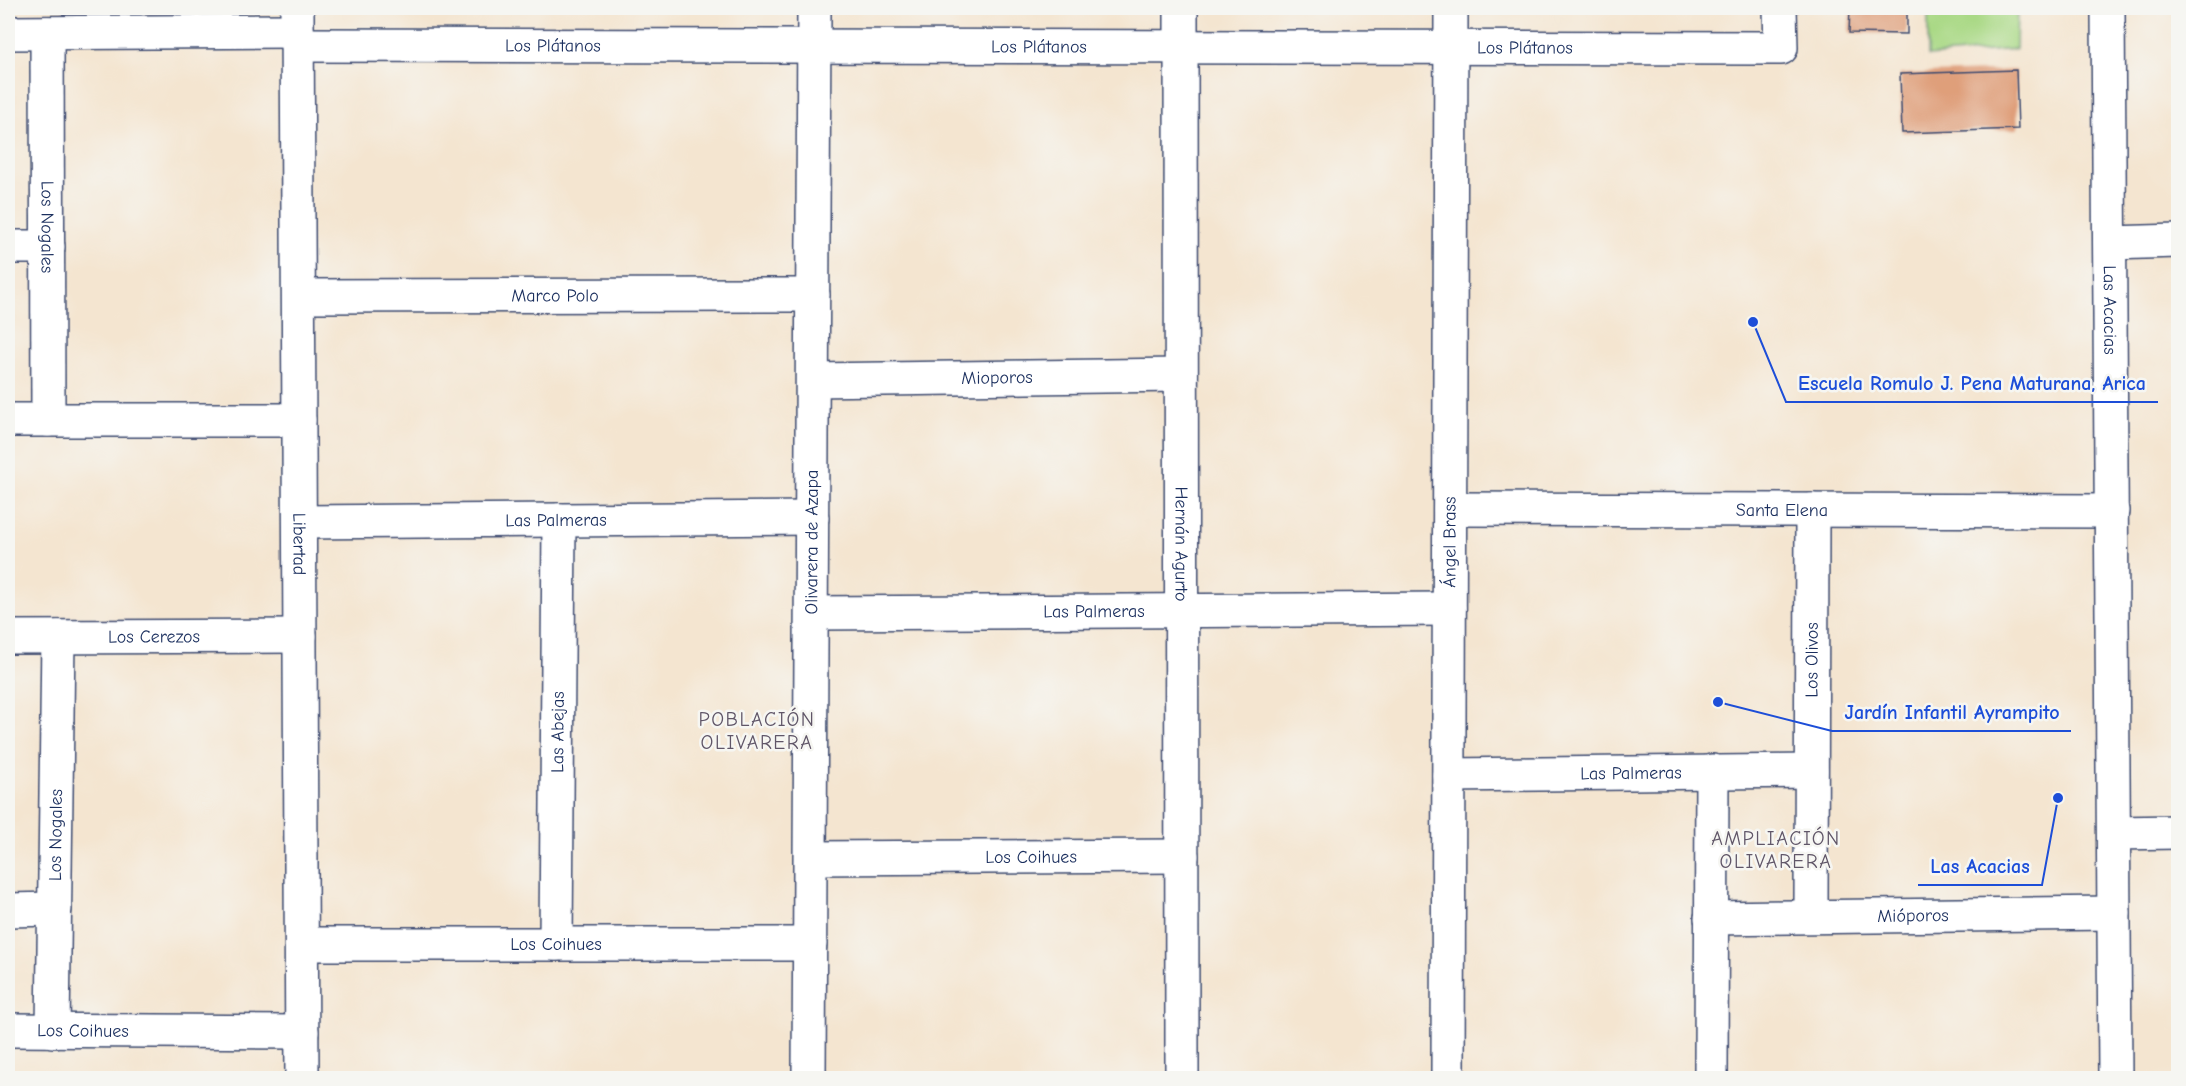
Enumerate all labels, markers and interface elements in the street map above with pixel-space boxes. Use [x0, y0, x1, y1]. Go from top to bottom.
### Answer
street label: Los Plátanos [505, 35, 601, 56]
street label: Los Plátanos [991, 36, 1087, 57]
street label: Los Plátanos [1477, 37, 1573, 58]
street label: Los Nogales [37, 181, 58, 273]
street label: Las Acacias [2099, 265, 2121, 355]
street label: Marco Polo [511, 285, 599, 306]
callout: Escuela Romulo J. Pena Maturana, Arica [1786, 364, 2158, 402]
street label: Mioporos [961, 367, 1033, 388]
text: Escuela Romulo J. Pena Maturana, Arica [1798, 372, 2146, 395]
street label: Olivarera de Azapa [801, 470, 822, 614]
street label: Hernán Agurto [1171, 486, 1192, 602]
street label: Ángel Brass [1438, 496, 1460, 588]
street label: Santa Elena [1736, 499, 1828, 521]
street label: Las Palmeras [505, 509, 607, 531]
street label: Libertad [289, 513, 310, 575]
street label: Las Palmeras [1043, 600, 1145, 622]
street label: Los Olivos [1801, 622, 1822, 698]
street label: Los Cerezos [108, 626, 200, 647]
street label: Las Abejas [547, 691, 568, 773]
callout: Jardín Infantil Ayrampito [1832, 693, 2071, 731]
text: Jardín Infantil Ayrampito [1844, 701, 2060, 724]
district label: POBLACIÓN OLIVARERA [698, 707, 816, 754]
street label: Las Palmeras [1580, 762, 1682, 784]
street label: Los Nogales [44, 789, 67, 881]
district label: AMPLIACIÓN OLIVARERA [1711, 826, 1841, 873]
street label: Los Coihues [985, 846, 1077, 868]
callout: Las Acacias [1918, 847, 2042, 885]
text: Las Acacias [1930, 855, 2030, 878]
street label: Mióporos [1877, 905, 1949, 926]
street label: Los Coihues [510, 934, 602, 955]
street label: Los Coihues [37, 1020, 129, 1041]

